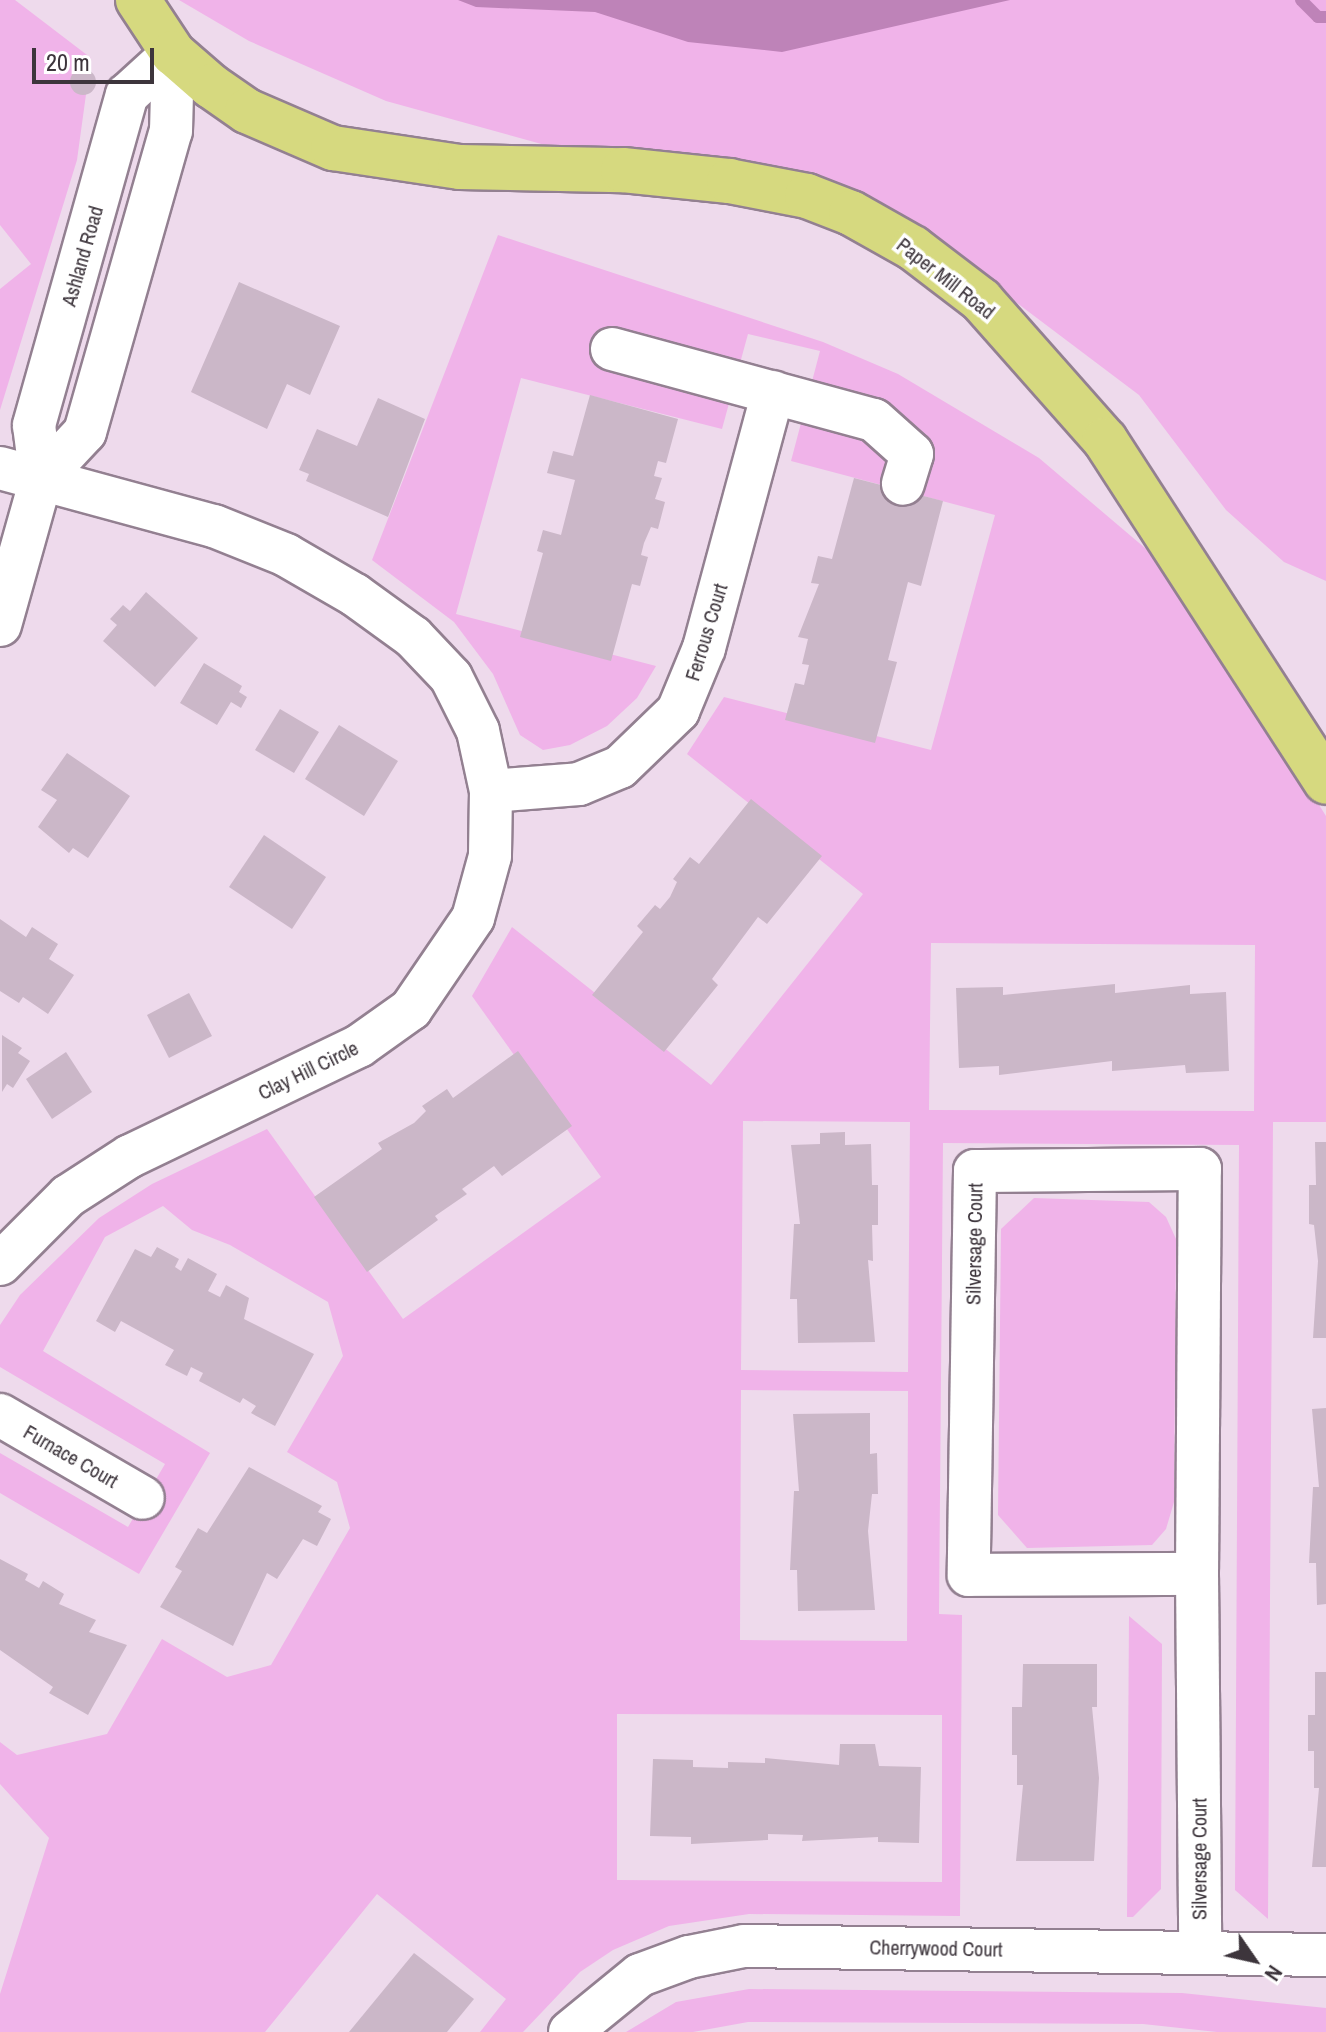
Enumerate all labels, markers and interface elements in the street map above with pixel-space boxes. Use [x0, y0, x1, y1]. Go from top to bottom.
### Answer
scale bar [36, 32, 158, 82]
text: 20 m [46, 46, 90, 78]
street label: Ashland Road [56, 203, 108, 309]
street label: Paper Mill Road [892, 232, 1000, 324]
street label: Ferrous Court [680, 581, 732, 683]
street label: Clay Hill Circle [254, 1035, 362, 1105]
street label: Silversage Court [961, 1183, 987, 1305]
street label: Furnace Court [20, 1419, 122, 1493]
street label: Silversage Court [1187, 1798, 1211, 1920]
north arrow [1214, 1920, 1294, 2000]
street label: Cherrywood Court [869, 1935, 1003, 1961]
text: N [1258, 1960, 1290, 1987]

